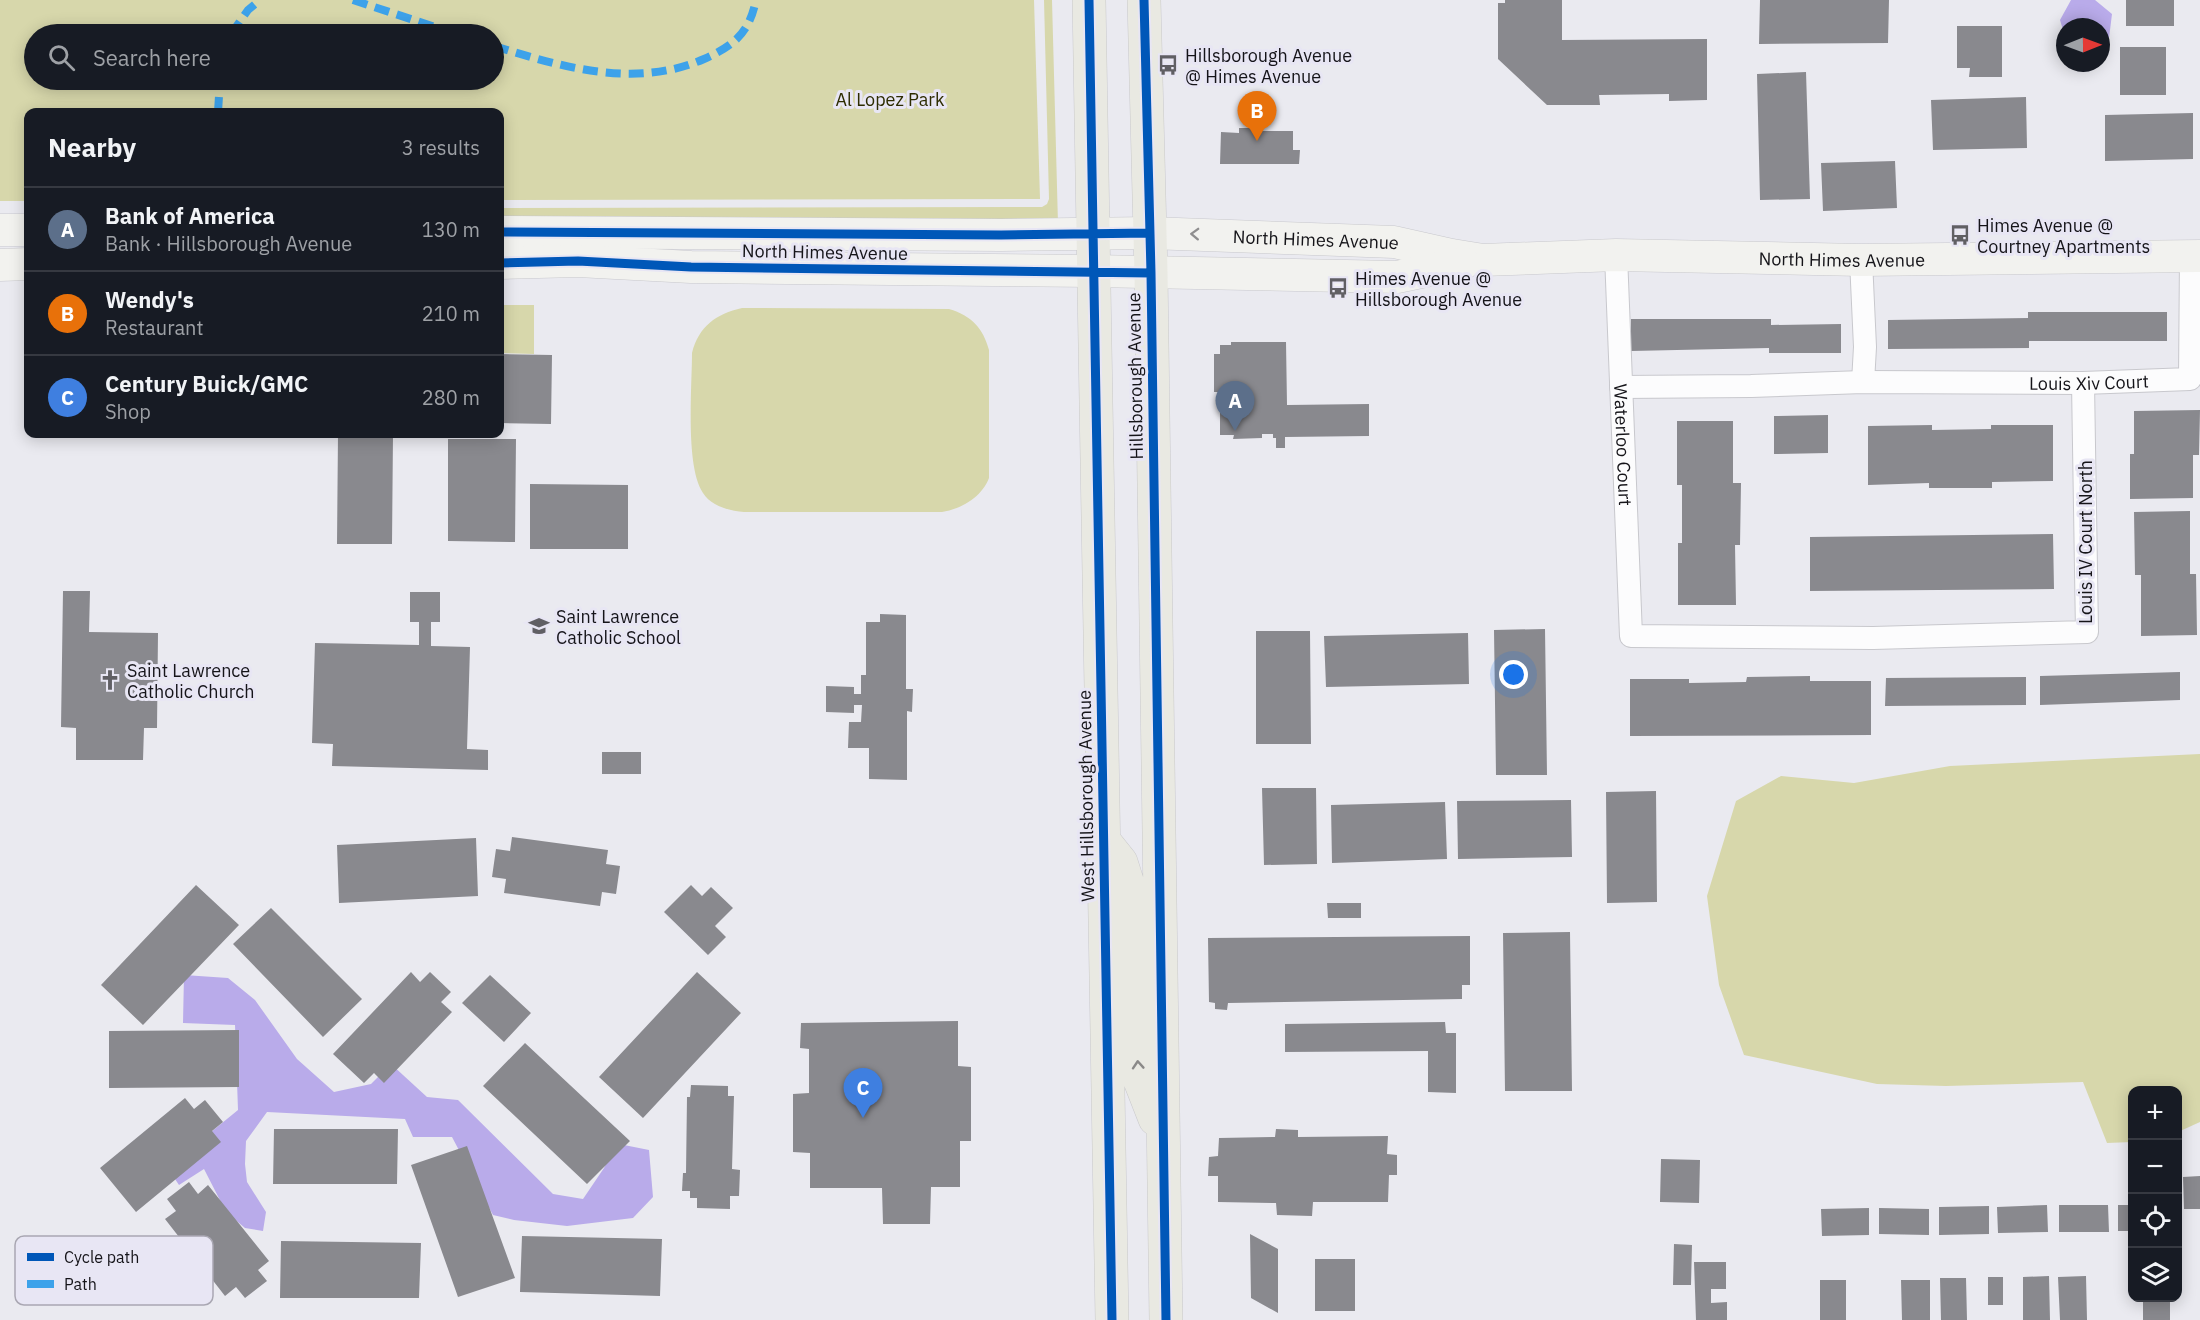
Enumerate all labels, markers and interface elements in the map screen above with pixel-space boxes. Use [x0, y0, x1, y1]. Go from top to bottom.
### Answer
north arrow [2056, 18, 2110, 72]
search box [24, 24, 504, 90]
icon: search [45, 41, 78, 74]
text: Search here [93, 43, 211, 72]
place label: Hillsborough Avenue @ Himes Avenue [1185, 44, 1352, 88]
bus stop icon: Hillsborough Avenue @ Himes Avenue [1156, 53, 1180, 77]
park label: Al Lopez Park [836, 88, 945, 111]
pin: B [1238, 92, 1276, 141]
text: Nearby [48, 130, 136, 164]
text: 3 results [402, 134, 480, 161]
text: Bank of America [105, 201, 275, 230]
place label: Himes Avenue @ Courtney Apartments [1977, 214, 2150, 258]
text: A [61, 216, 74, 243]
text: 130 m [422, 216, 480, 243]
bus stop icon: Himes Avenue @ Courtney Apartments [1948, 223, 1972, 247]
street label: North Himes Avenue [1232, 225, 1401, 254]
one-way arrow [1190, 228, 1199, 241]
text: Bank · Hillsborough Avenue [105, 230, 352, 257]
street label: North Himes Avenue [742, 239, 908, 265]
street label: North Himes Avenue [1758, 246, 1925, 272]
place label: Himes Avenue @ Hillsborough Avenue [1355, 267, 1522, 311]
bus stop icon: Himes Avenue @ Hillsborough Avenue [1326, 276, 1350, 300]
text: Wendy's [105, 285, 194, 314]
street label: Hillsborough Avenue [1122, 292, 1148, 460]
text: B [61, 300, 74, 327]
text: 210 m [422, 300, 480, 327]
text: Restaurant [105, 314, 203, 341]
text: Century Buick/GMC [105, 369, 308, 398]
street label: Louis Xiv Court [2029, 369, 2149, 395]
pin: A [1216, 382, 1254, 431]
street label: Waterloo Court [1610, 383, 1637, 506]
text: C [61, 384, 74, 411]
text: 280 m [422, 384, 480, 411]
text: Shop [105, 398, 151, 425]
street label: Louis IV Court North [2074, 460, 2097, 624]
place label: Saint Lawrence Catholic School [556, 605, 681, 649]
school or university icon: Saint Lawrence Catholic School [527, 614, 551, 638]
place label: Saint Lawrence Catholic Church [127, 659, 255, 703]
your location [1499, 660, 1528, 689]
church icon: Saint Lawrence Catholic Church [98, 668, 122, 692]
street label: West Hillsborough Avenue [1073, 690, 1099, 902]
one-way arrow [1131, 1061, 1144, 1070]
pin: C [844, 1068, 882, 1118]
map controls [2128, 1086, 2182, 1302]
button: + [2128, 1086, 2182, 1140]
button: − [2128, 1140, 2182, 1194]
button: locate [2128, 1194, 2182, 1248]
legend [15, 1236, 213, 1305]
text: Cycle path [64, 1247, 139, 1267]
button: layers [2128, 1248, 2182, 1302]
text: Path [64, 1274, 97, 1294]

